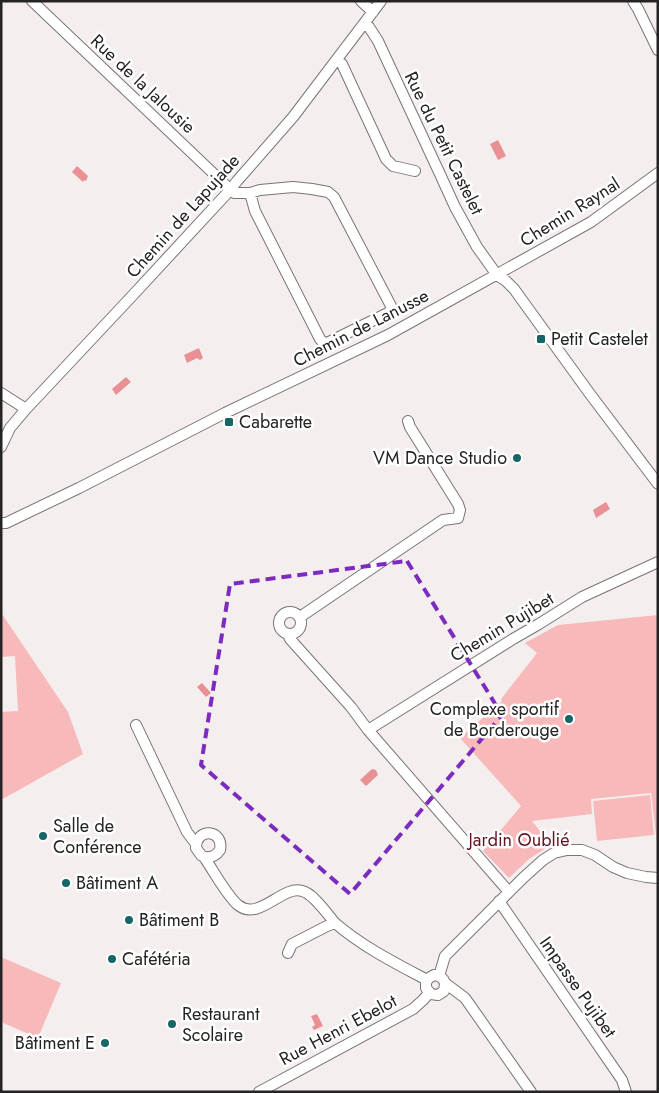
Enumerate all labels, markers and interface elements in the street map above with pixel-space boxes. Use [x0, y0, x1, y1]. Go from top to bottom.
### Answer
street label: Rue de la Jalousie [85, 28, 201, 140]
street label: Rue du Petit Castelet [398, 67, 490, 219]
street label: Chemin de Lapujade [120, 148, 246, 284]
street label: Chemin Raynal [515, 171, 625, 253]
street label: Chemin de Lanusse [289, 283, 433, 373]
place label: Petit Castelet [551, 326, 649, 352]
marker: Petit Castelet [535, 333, 547, 345]
place label: Cabarette [239, 409, 312, 435]
marker: Cabarette [223, 416, 235, 428]
place label: VM Dance Studio [373, 445, 507, 471]
marker: VM Dance Studio [511, 452, 523, 464]
street label: Chemin Pujibet [445, 585, 559, 668]
place label: Complexe sportif de Borderouge [430, 696, 560, 743]
marker: Complexe sportif de Borderouge [563, 713, 575, 725]
place label: Salle de Conférence [53, 813, 142, 860]
park label: Jardin Oublié [467, 827, 569, 853]
marker: Salle de Conférence [37, 830, 49, 842]
place label: Bâtiment A [76, 870, 158, 896]
marker: Bâtiment A [60, 877, 72, 889]
place label: Bâtiment B [139, 907, 219, 933]
marker: Bâtiment B [123, 914, 135, 926]
street label: Impasse Pujibet [533, 931, 623, 1044]
place label: Cafétéria [122, 946, 191, 972]
marker: Cafétéria [106, 953, 118, 965]
street label: Rue Henri Ebelot [275, 988, 402, 1072]
place label: Restaurant Scolaire [182, 1001, 260, 1048]
marker: Restaurant Scolaire [166, 1018, 178, 1030]
place label: Bâtiment E [15, 1030, 95, 1056]
marker: Bâtiment E [99, 1037, 111, 1049]

